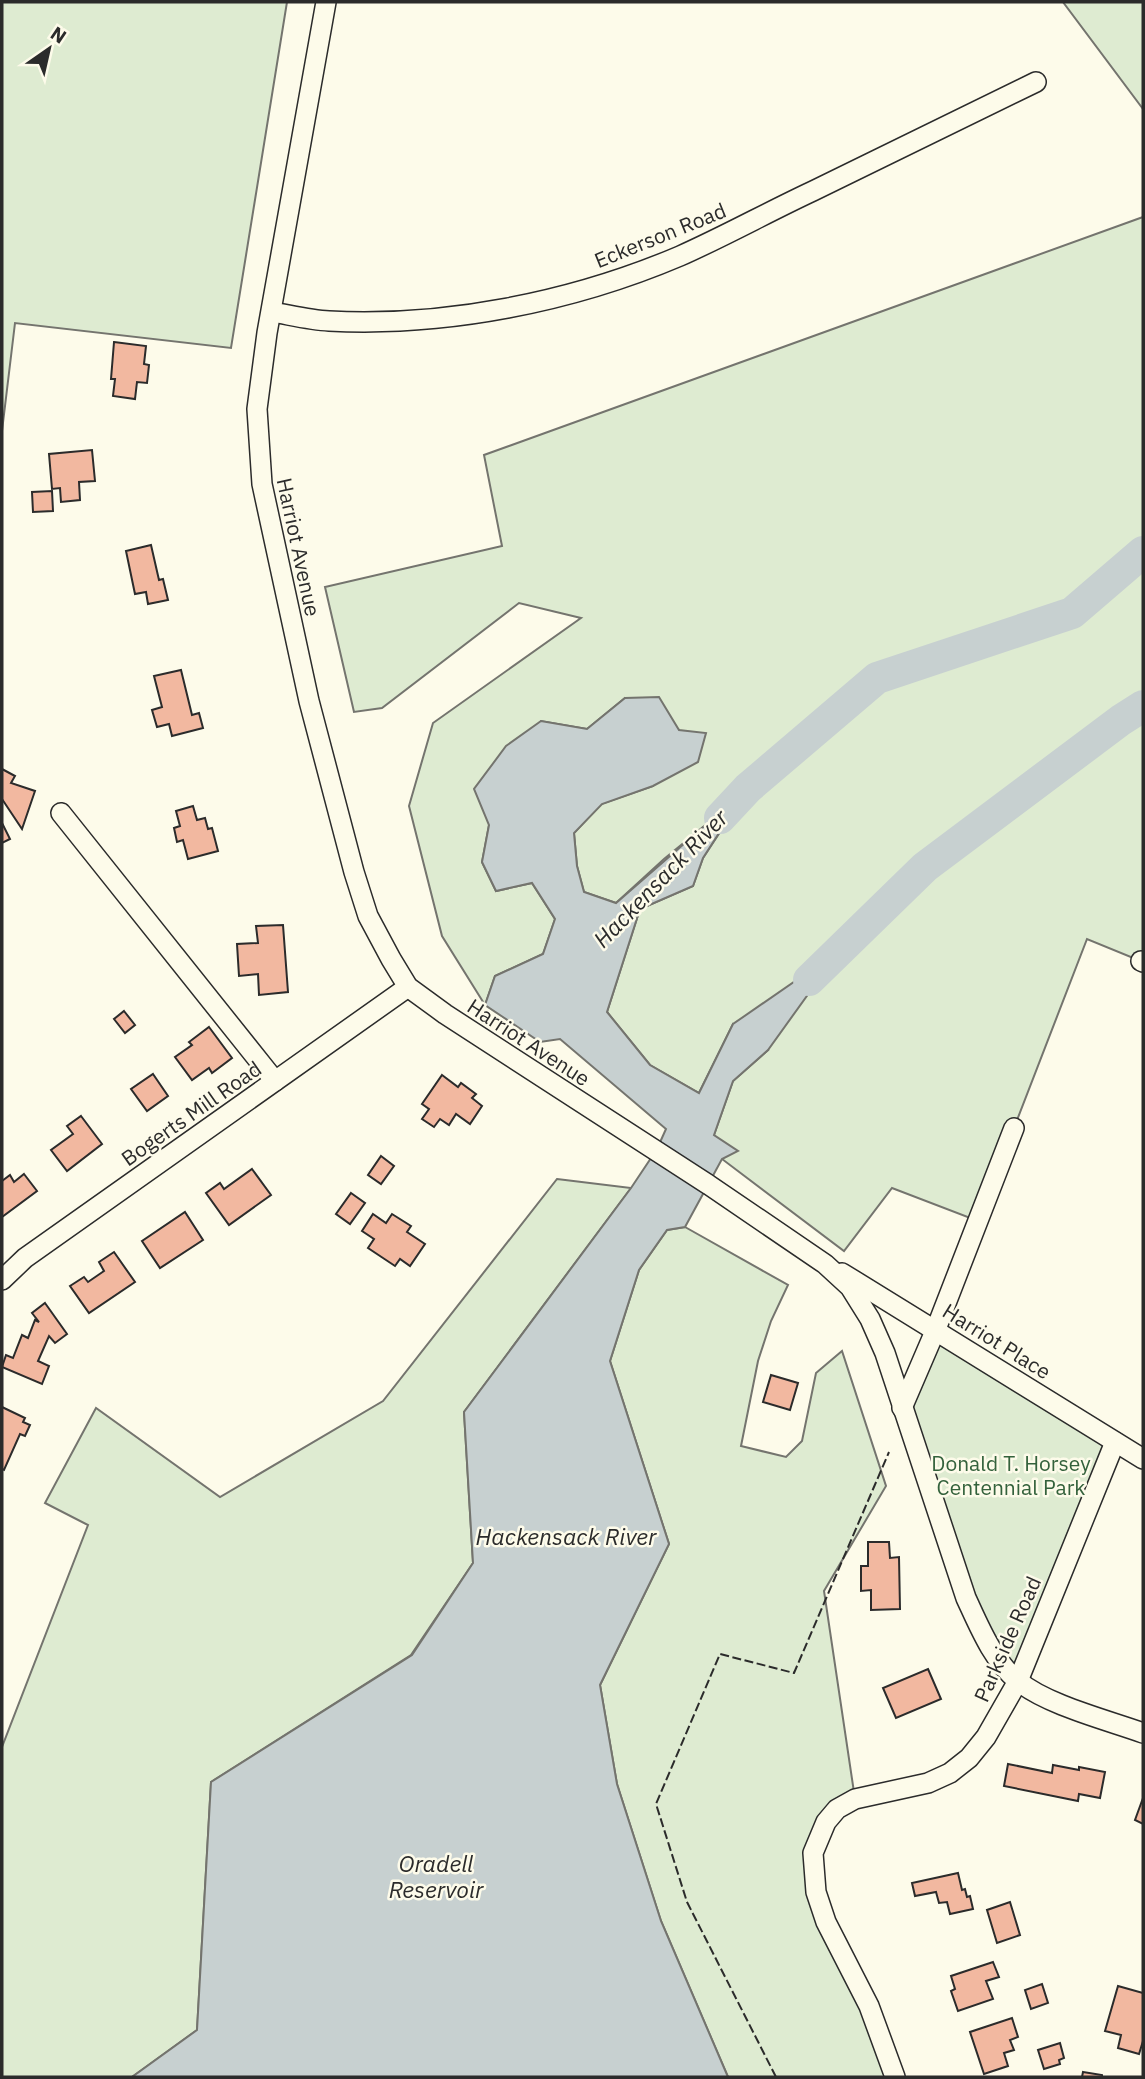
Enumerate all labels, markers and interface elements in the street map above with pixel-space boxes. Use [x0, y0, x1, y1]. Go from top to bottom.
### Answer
north arrow [14, 14, 84, 84]
text: N [46, 21, 71, 49]
street label: Eckerson Road [590, 196, 730, 274]
street label: Harriot Avenue [271, 475, 327, 619]
water label: Hackensack River [586, 802, 734, 954]
street label: Harriot Avenue [462, 992, 596, 1092]
street label: Bogerts Mill Road [115, 1054, 267, 1172]
street label: Harriot Place [938, 1297, 1056, 1385]
park label: Donald T. Horsey Centennial Park [931, 1449, 1091, 1501]
water label: Hackensack River [476, 1521, 657, 1551]
street label: Parkside Road [967, 1572, 1047, 1706]
water label: Oradell Reservoir [389, 1848, 484, 1904]

